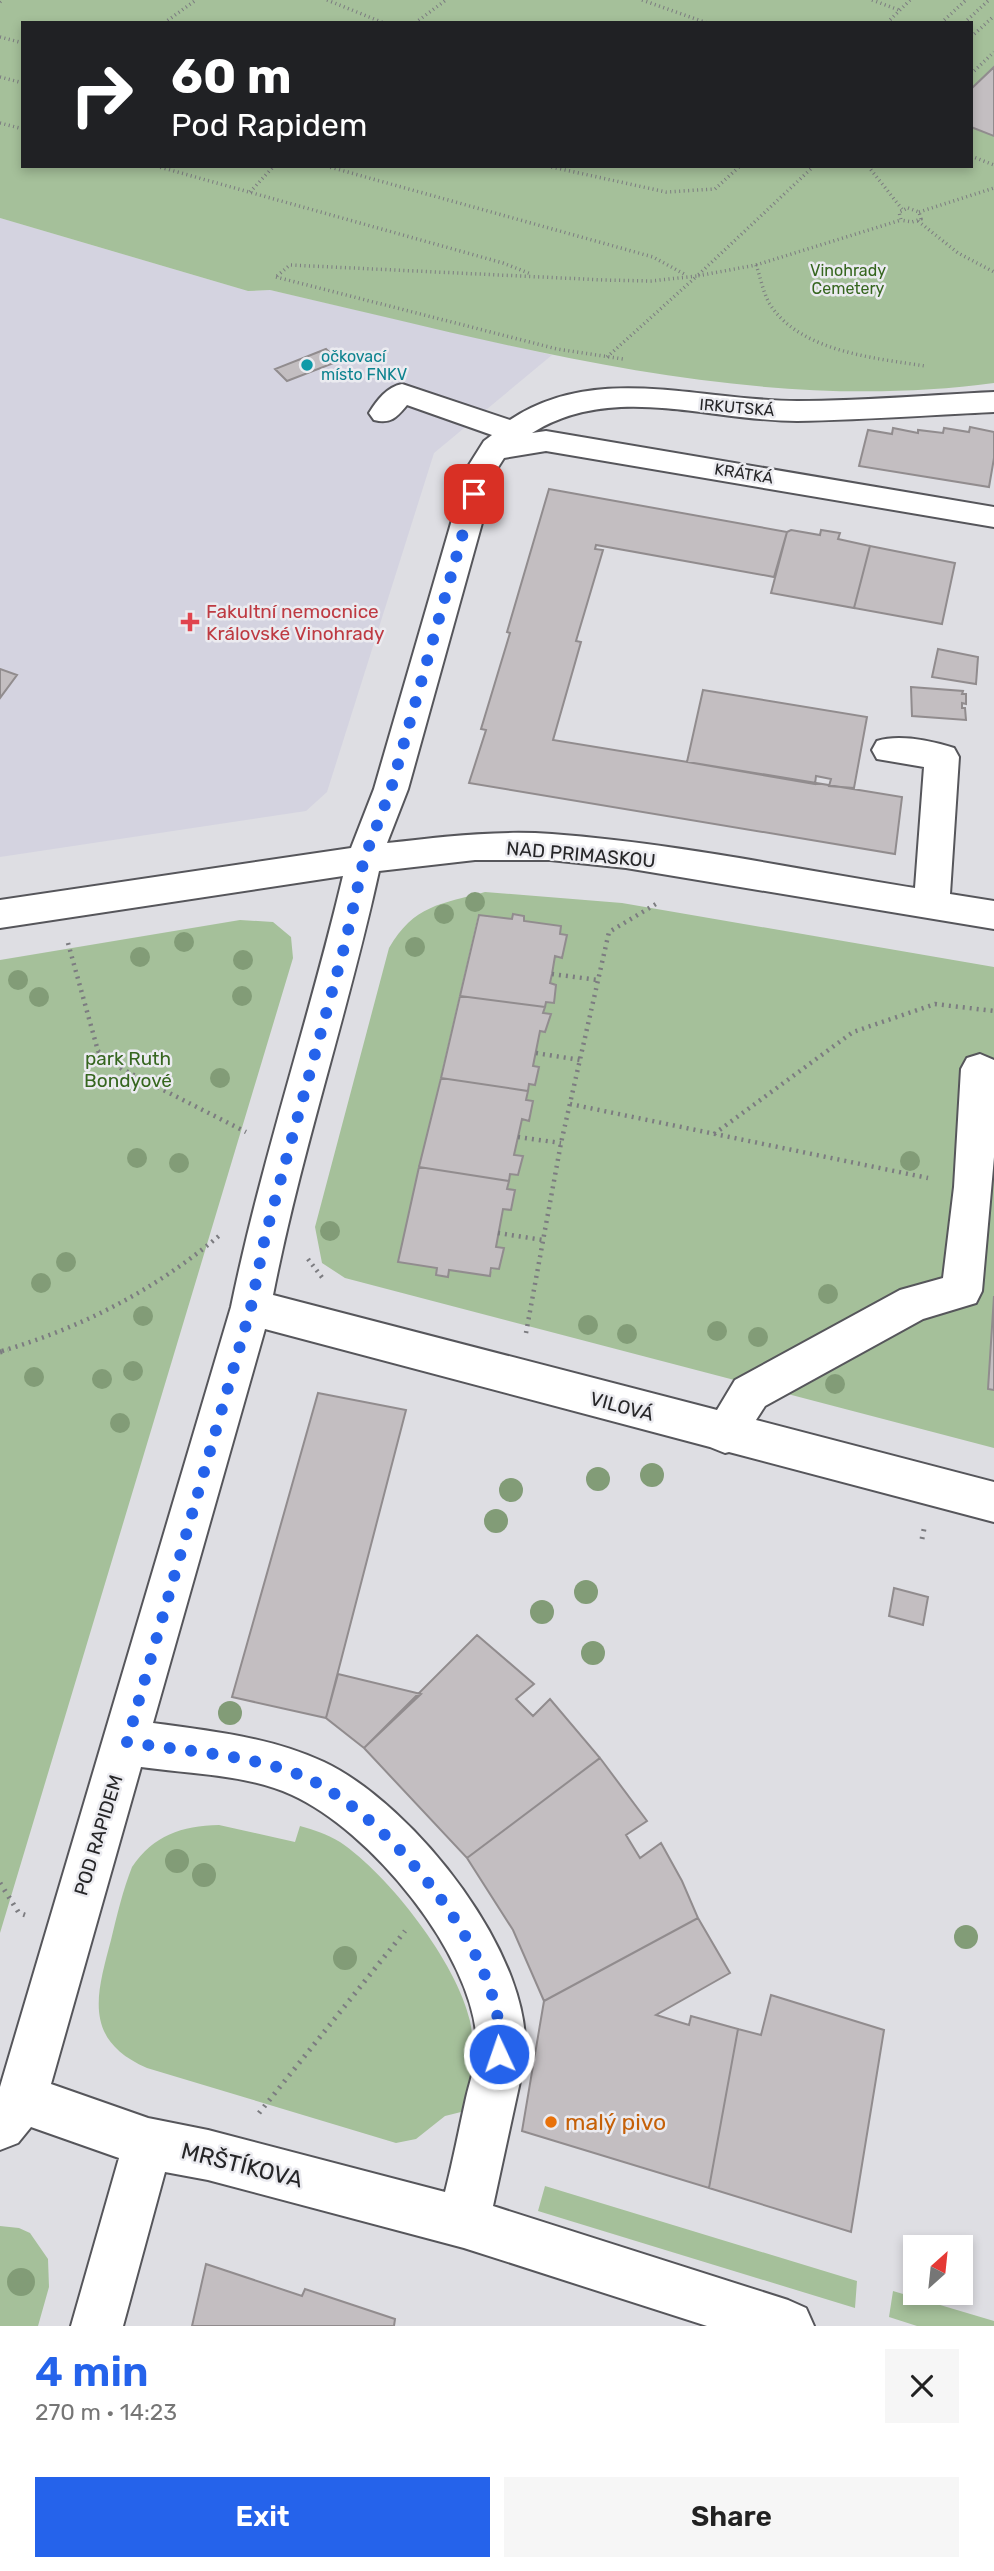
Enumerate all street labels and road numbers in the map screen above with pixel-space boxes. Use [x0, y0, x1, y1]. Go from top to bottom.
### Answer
street label: IRKUTSKÁ [699, 395, 775, 420]
street label: KRÁTKÁ [713, 459, 775, 488]
street label: NAD PRIMASKOU [505, 837, 657, 872]
street label: VILOVÁ [588, 1387, 656, 1426]
street label: POD RAPIDEM [69, 1772, 128, 1898]
street label: MRŠTÍKOVA [178, 2136, 306, 2194]

